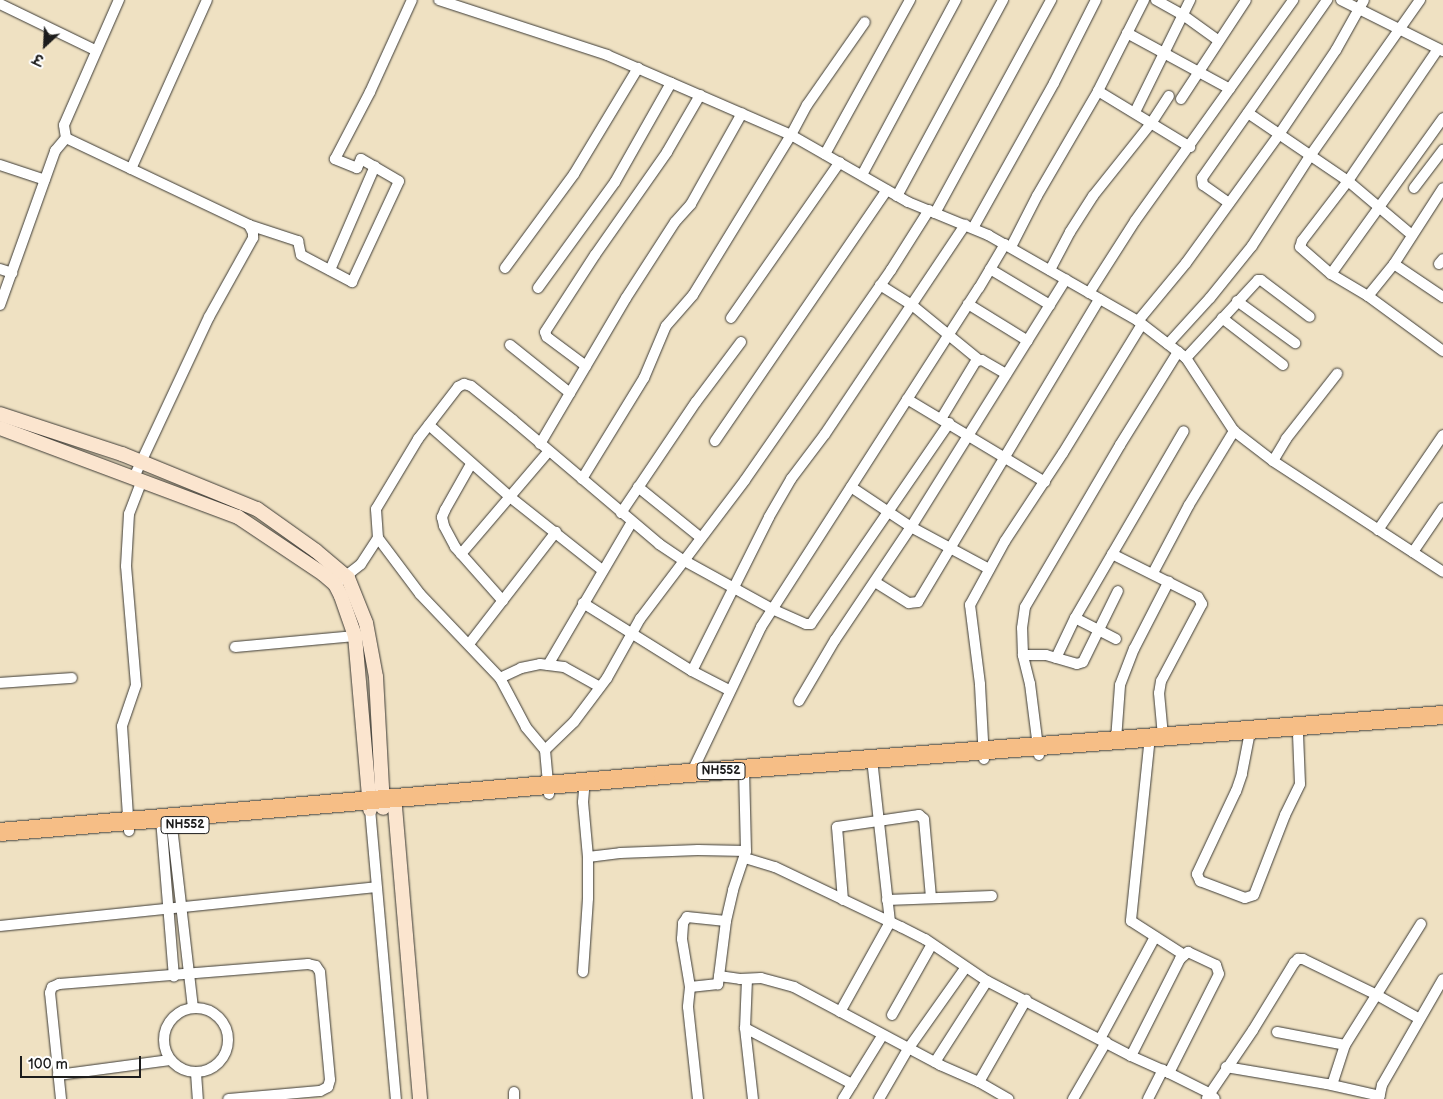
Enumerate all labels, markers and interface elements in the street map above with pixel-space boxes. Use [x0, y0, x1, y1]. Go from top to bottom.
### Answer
north arrow [20, 20, 70, 70]
text: उ [31, 49, 46, 69]
road number: NH552 [696, 761, 746, 780]
road number: NH552 [160, 816, 210, 834]
scale bar [22, 1046, 144, 1078]
text: 100 m [28, 1055, 68, 1074]

